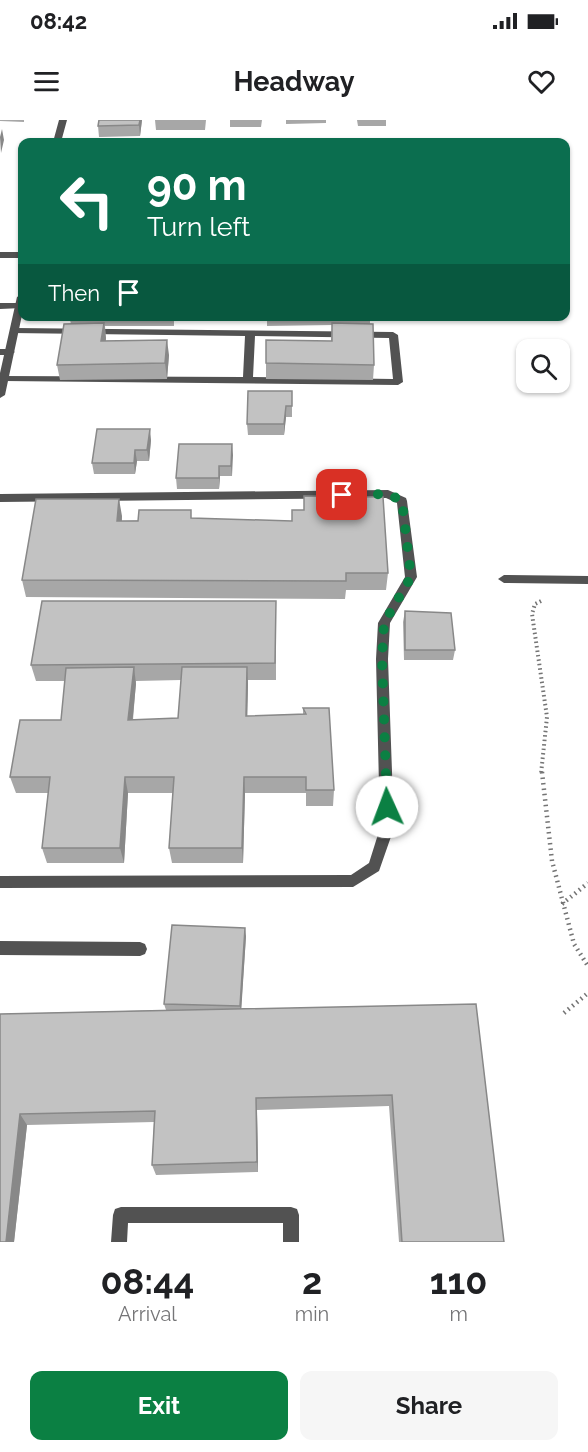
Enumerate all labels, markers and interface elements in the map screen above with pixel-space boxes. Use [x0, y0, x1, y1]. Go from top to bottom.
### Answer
text: 08:42 [30, 8, 87, 34]
icon: menu [30, 65, 63, 98]
icon: heart [525, 65, 558, 98]
text: Headway [234, 66, 355, 97]
text: 90 m [147, 161, 247, 210]
icon: left [48, 162, 126, 240]
text: Turn left [147, 211, 250, 242]
icon: arrive [112, 276, 145, 309]
text: Then [48, 280, 100, 306]
map controls [516, 339, 570, 393]
button: search [516, 339, 570, 393]
pin [316, 469, 367, 520]
icon: arrive [325, 478, 358, 511]
position arrow [355, 775, 419, 839]
text: 08:44 [101, 1260, 194, 1302]
text: 2 [302, 1260, 322, 1302]
text: 110 [430, 1260, 487, 1302]
text: Arrival [118, 1302, 177, 1326]
text: min [295, 1302, 329, 1326]
text: m [449, 1302, 468, 1326]
button: Exit [30, 1371, 288, 1440]
button: Share [300, 1371, 558, 1440]

